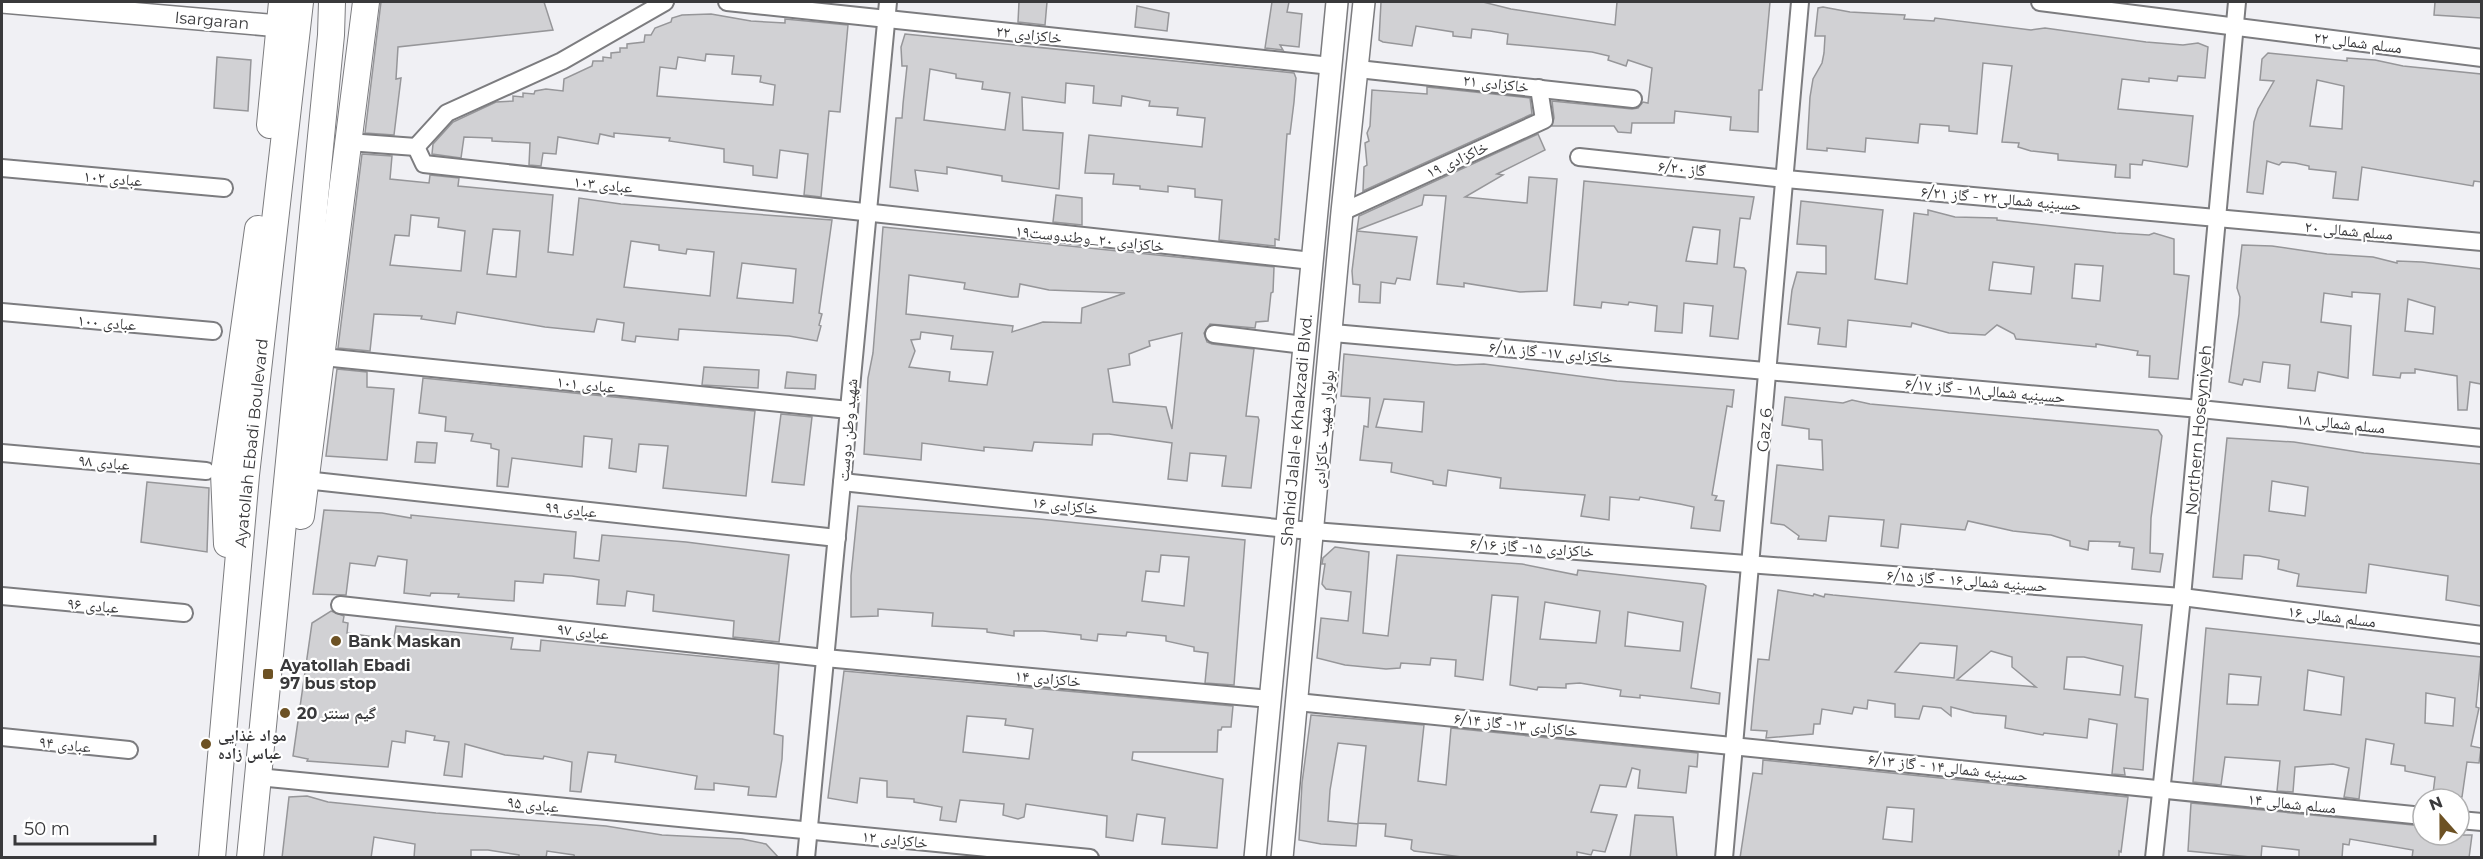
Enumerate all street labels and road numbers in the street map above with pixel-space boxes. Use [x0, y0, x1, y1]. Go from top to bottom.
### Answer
street label: Isargaran [174, 8, 250, 33]
street label: خاکزادی ۲۲ [995, 22, 1063, 48]
street label: مسلم شمالی ۲۲ [2313, 28, 2403, 58]
street label: خاکزادی ۲۱ [1462, 71, 1530, 97]
street label: خاکزادی ۱۹ [1423, 137, 1492, 183]
street label: گاز ۶/۲۰ [1657, 157, 1707, 180]
street label: عبادی ۱۰۲ [83, 166, 143, 192]
street label: عبادی ۱۰۳ [572, 172, 633, 198]
street label: حسینیه شمالی۲۲ - گاز ۶/۲۱ [1920, 182, 2082, 216]
street label: مسلم شمالی ۲۰ [2304, 217, 2394, 245]
street label: خاکزادی ۲۰_وطندوست۱۹ [1014, 221, 1166, 257]
street label: عبادی ۱۰۰ [77, 310, 137, 336]
street label: Shahid Jalal-e Khakzadi Blvd. [1277, 313, 1316, 547]
street label: Ayatollah Ebadi Boulevard [231, 338, 272, 548]
street label: خاکزادی ۱۷- گاز ۶/۱۸ [1488, 338, 1614, 368]
street label: Northern Hoseyniyeh [2182, 344, 2215, 516]
street label: بولوار شهید خاکزادی [1309, 369, 1339, 489]
street label: عبادی ۱۰۱ [555, 372, 616, 398]
street label: حسینیه شمالی۱۸ - گاز ۶/۱۷ [1904, 374, 2066, 408]
street label: شهید وطن دوست [834, 378, 862, 483]
street label: Gaz 6 [1753, 407, 1776, 453]
street label: مسلم شمالی ۱۸ [2296, 409, 2386, 439]
street label: عبادی ۹۸ [77, 451, 131, 475]
street label: خاکزادی ۱۶ [1031, 493, 1099, 519]
street label: عبادی ۹۹ [544, 497, 598, 523]
street label: خاکزادی ۱۵- گاز ۶/۱۶ [1469, 534, 1595, 562]
street label: حسینیه شمالی۱۶ - گاز ۶/۱۵ [1886, 565, 2048, 597]
street label: عبادی ۹۶ [66, 594, 120, 618]
street label: مسلم شمالی ۱۶ [2287, 602, 2377, 632]
street label: عبادی ۹۷ [556, 619, 610, 645]
street label: خاکزادی ۱۴ [1014, 666, 1082, 692]
street label: خاکزادی ۱۳- گاز ۶/۱۴ [1453, 709, 1579, 741]
street label: عبادی ۹۴ [38, 732, 92, 758]
street label: حسینیه شمالی۱۴ - گاز ۶/۱۳ [1867, 750, 2029, 786]
street label: مسلم شمالی ۱۴ [2247, 789, 2337, 819]
street label: عبادی ۹۵ [506, 792, 560, 818]
street label: خاکزادی ۱۲ [861, 827, 929, 853]

